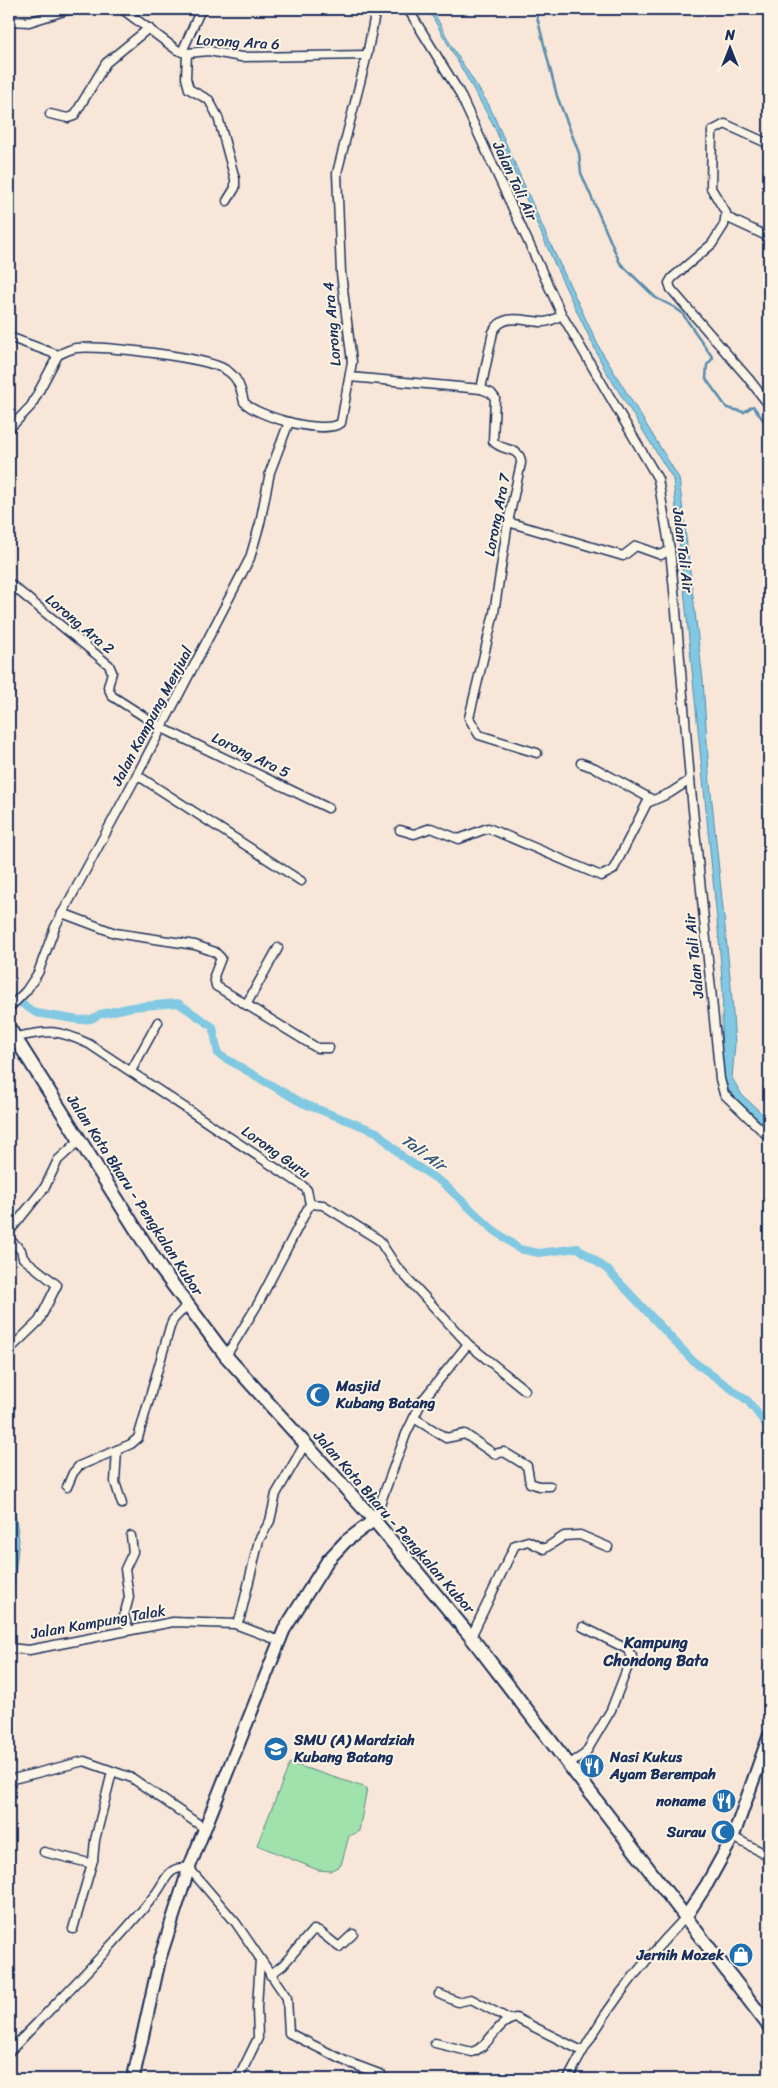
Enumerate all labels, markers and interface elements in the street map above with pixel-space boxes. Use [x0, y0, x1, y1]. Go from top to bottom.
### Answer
north arrow [706, 22, 756, 72]
text: N [724, 23, 735, 48]
street label: Lorong Ara 6 [195, 27, 281, 57]
street label: Jalan Tali Air [485, 136, 545, 226]
street label: Lorong Ara 4 [315, 281, 349, 367]
street label: Lorong Ara 7 [476, 470, 518, 559]
street label: Jalan Tali Air [665, 505, 701, 595]
street label: Lorong Ara 2 [39, 587, 121, 661]
street label: Jalan Kampung Menjual [104, 641, 200, 791]
street label: Lorong Ara 5 [207, 725, 295, 785]
street label: Jalan Tali Air [677, 912, 711, 1001]
street label: Jalan Kota Bharu - Pengkalan Kubor [59, 1088, 211, 1302]
street label: Lorong Guru [236, 1119, 316, 1185]
water label: Tali Air [395, 1126, 455, 1181]
place label: Masjid Kubang Batang [335, 1373, 436, 1416]
mosque icon: Masjid Kubang Batang [305, 1382, 331, 1408]
street label: Jalan Kota Bharu - Pengkalan Kubor [306, 1424, 482, 1620]
street label: Jalan Kampung Talak [28, 1597, 167, 1647]
district label: Kampung Chondong Bata [602, 1628, 709, 1675]
place label: SMU (A) Mardziah Kubang Batang [293, 1727, 415, 1770]
school or university icon: SMU (A) Mardziah Kubang Batang [263, 1736, 289, 1762]
place label: Nasi Kukus Ayam Berempah [609, 1744, 716, 1787]
restaurant icon: Nasi Kukus Ayam Berempah [579, 1753, 605, 1779]
place label: noname [655, 1788, 707, 1814]
restaurant icon: noname [711, 1788, 737, 1814]
place label: Surau [666, 1819, 707, 1845]
mosque icon: Surau [710, 1819, 736, 1845]
place label: Jernih Mozek [636, 1942, 725, 1968]
shop icon: Jernih Mozek [728, 1942, 754, 1968]

